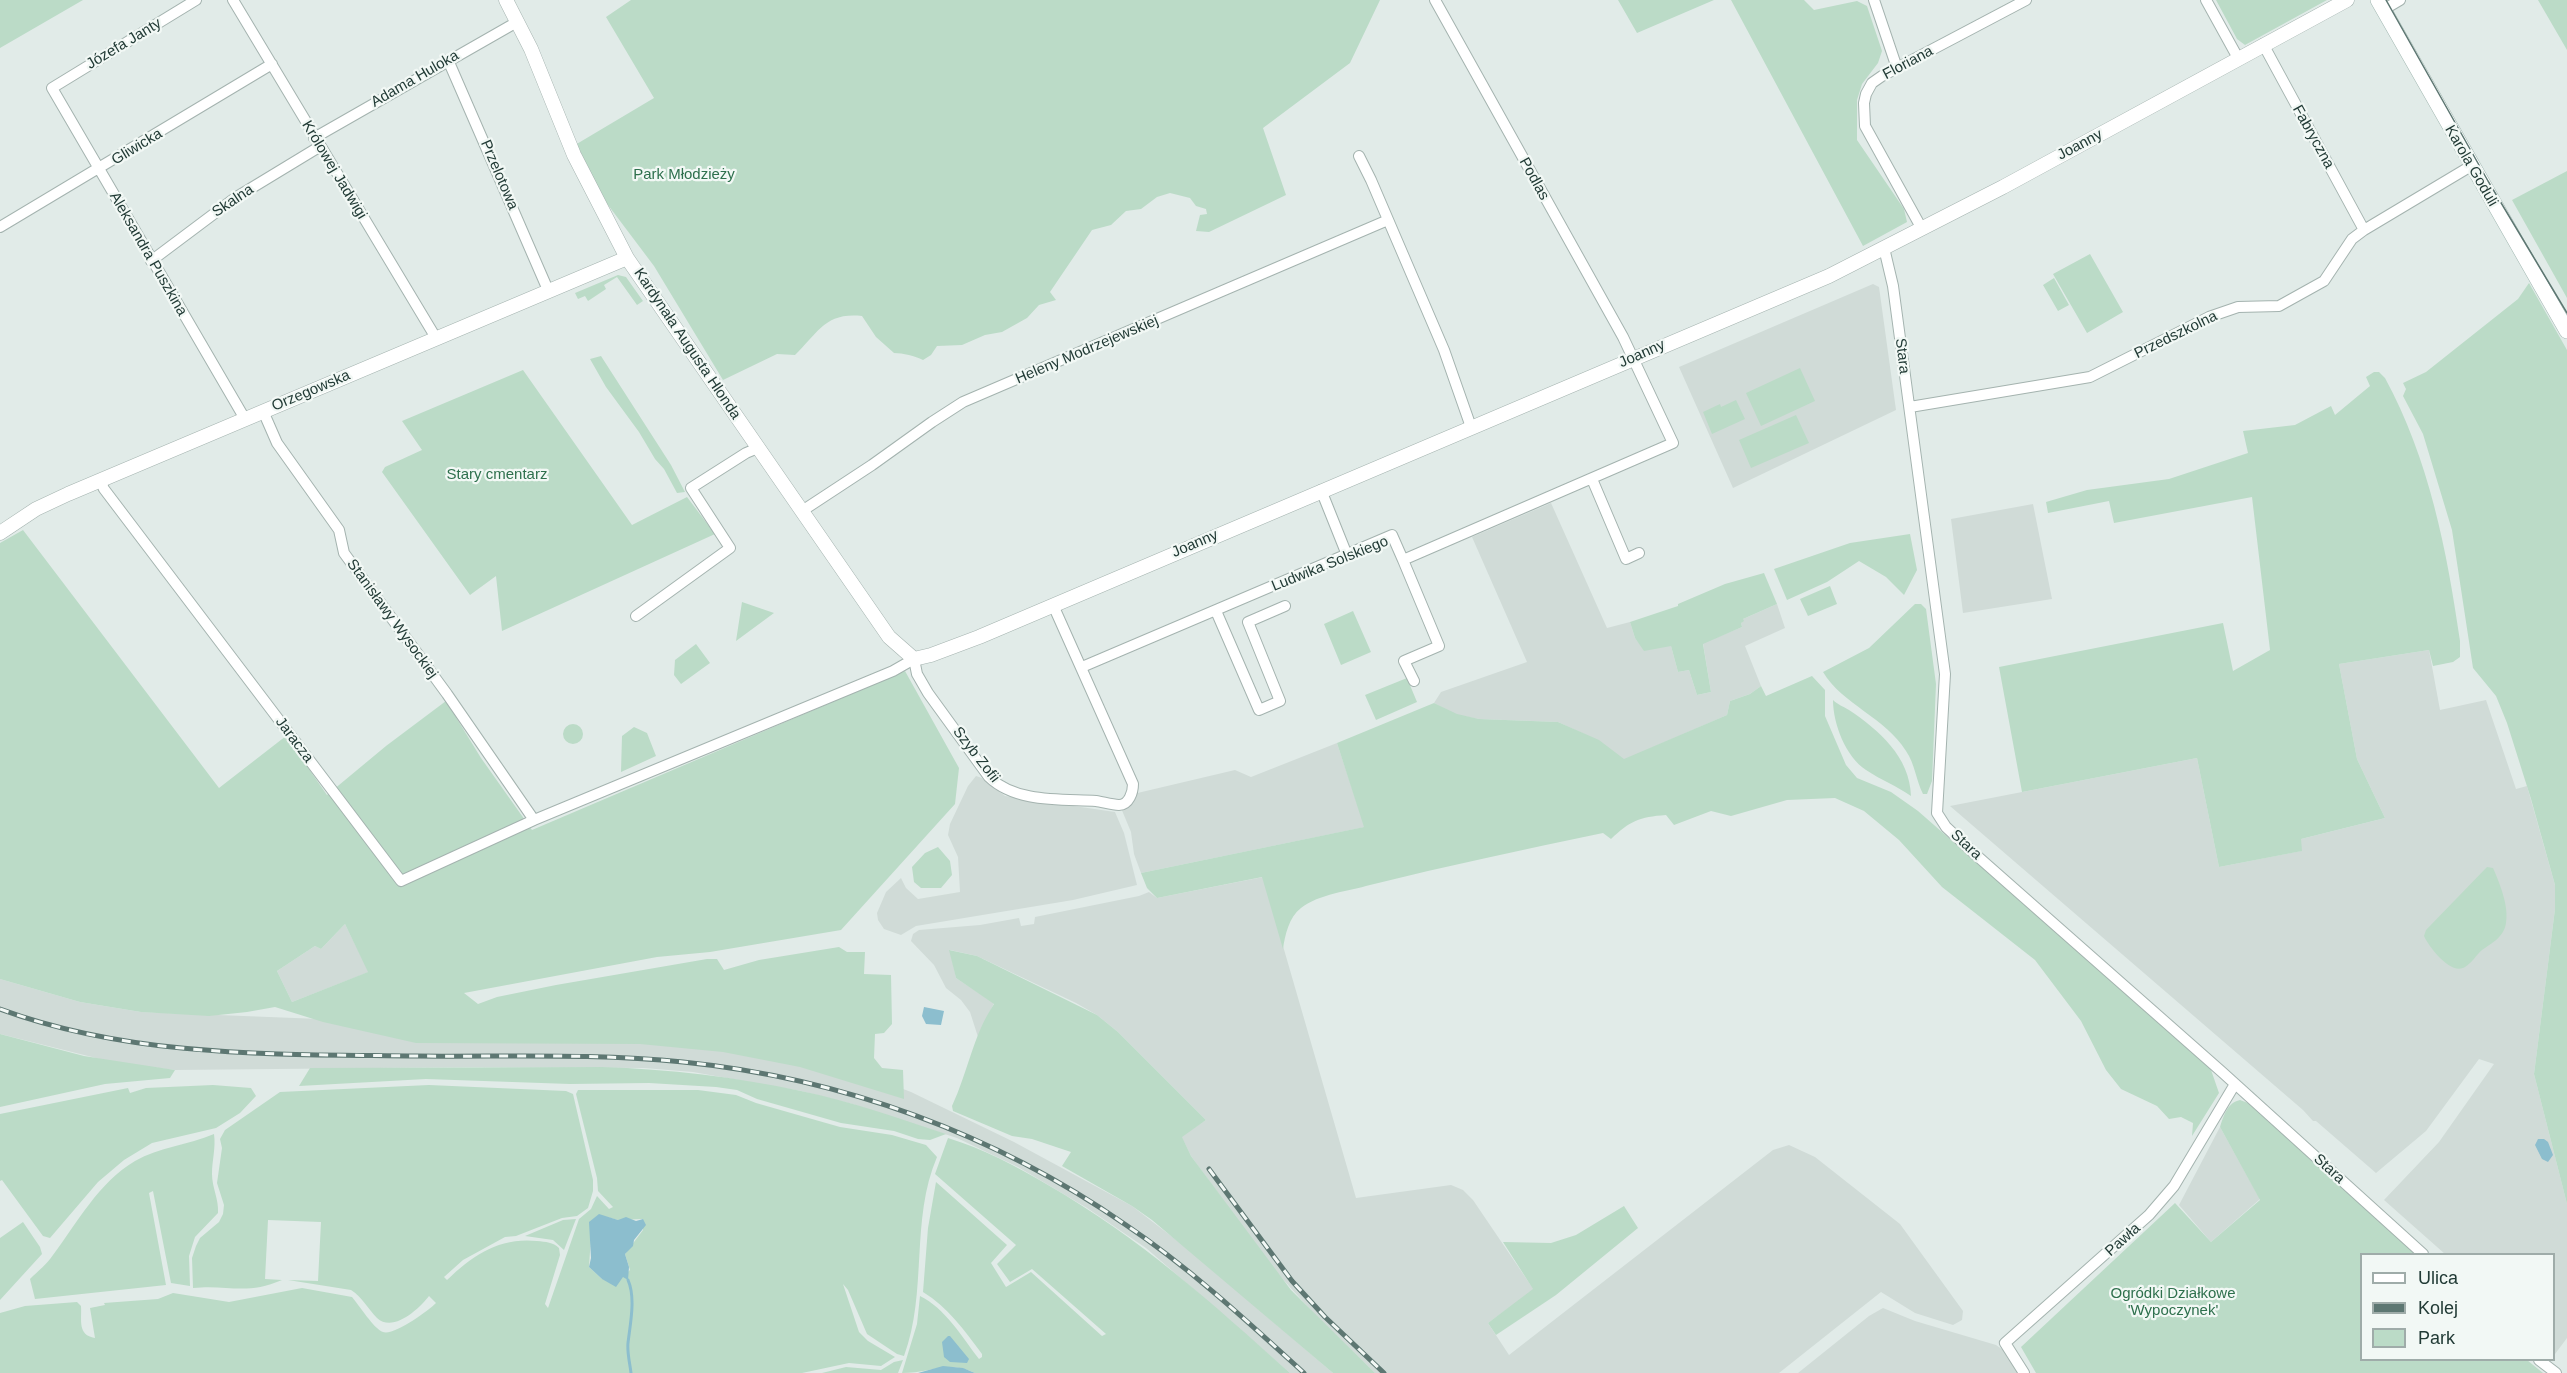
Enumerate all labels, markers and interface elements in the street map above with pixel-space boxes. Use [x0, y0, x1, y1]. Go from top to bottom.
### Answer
street label: Józefa Janty [83, 15, 165, 73]
street label: Floriana [1880, 42, 1936, 84]
street label: Adama Huloka [368, 47, 462, 111]
street label: Fabryczna [2288, 102, 2338, 172]
street label: Królowej Jadwigi [298, 117, 370, 223]
street label: Karola Goduli [2440, 122, 2502, 210]
street label: Gliwicka [108, 125, 166, 169]
street label: Joanny [2054, 126, 2106, 164]
street label: Przelotowa [476, 137, 522, 213]
street label: Podlas [1515, 155, 1553, 203]
park label: Park Młodzieży [633, 166, 735, 184]
street label: Skalna [209, 181, 257, 221]
street label: Aleksandra Puszkina [105, 189, 191, 319]
street label: Kardynała Augusta Hlonda [630, 265, 744, 423]
street label: Przedszkolna [2132, 307, 2220, 363]
street label: Heleny Modrzejewskiej [1013, 312, 1161, 388]
street label: Joanny [1616, 336, 1668, 372]
street label: Stara [1891, 337, 1913, 375]
street label: Orzegowska [269, 366, 353, 416]
park label: Stary cmentarz [447, 466, 547, 484]
street label: Joanny [1169, 526, 1221, 562]
street label: Ludwika Solskiego [1269, 532, 1391, 596]
street label: Stanisławy Wysockiej [343, 556, 441, 682]
street label: Jaracza [271, 714, 317, 766]
street label: Szyb Zofii [949, 724, 1003, 786]
street label: Stara [1947, 826, 1985, 864]
street label: Stara [2310, 1150, 2348, 1188]
street label: Pawła [2102, 1220, 2144, 1260]
legend [2360, 1253, 2555, 1361]
text: Ulica [2418, 1268, 2458, 1288]
park label: Ogródki Działkowe 'Wypoczynek' [2110, 1285, 2236, 1320]
text: Kolej [2418, 1298, 2458, 1318]
text: Park [2418, 1328, 2455, 1348]

